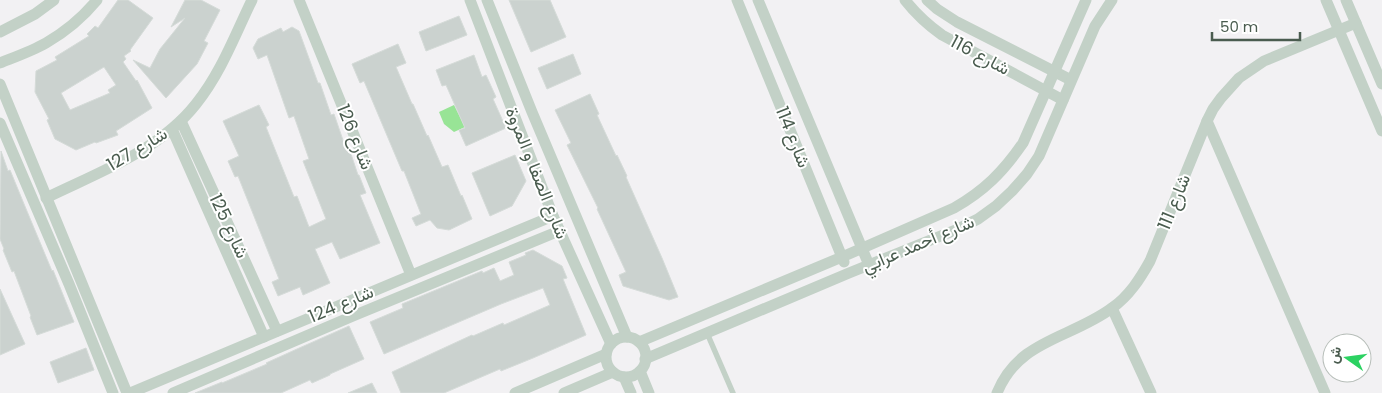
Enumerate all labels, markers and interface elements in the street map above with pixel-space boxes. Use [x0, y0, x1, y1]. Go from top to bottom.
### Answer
scale bar [1212, 10, 1300, 42]
text: 50 m [1220, 16, 1258, 37]
street label: شارع 116 [946, 29, 1014, 81]
street label: شارع 126 [331, 100, 380, 173]
street label: شارع الصفا و المروة [500, 103, 575, 242]
street label: شارع 114 [770, 103, 817, 171]
street label: شارع 127 [102, 121, 172, 177]
street label: شارع 111 [1151, 170, 1196, 234]
street label: شارع 125 [204, 189, 255, 262]
street label: شارع أحمد عرابي [858, 209, 979, 281]
street label: شارع 124 [304, 279, 377, 328]
north arrow [1322, 333, 1372, 383]
text: ش [1323, 344, 1346, 365]

